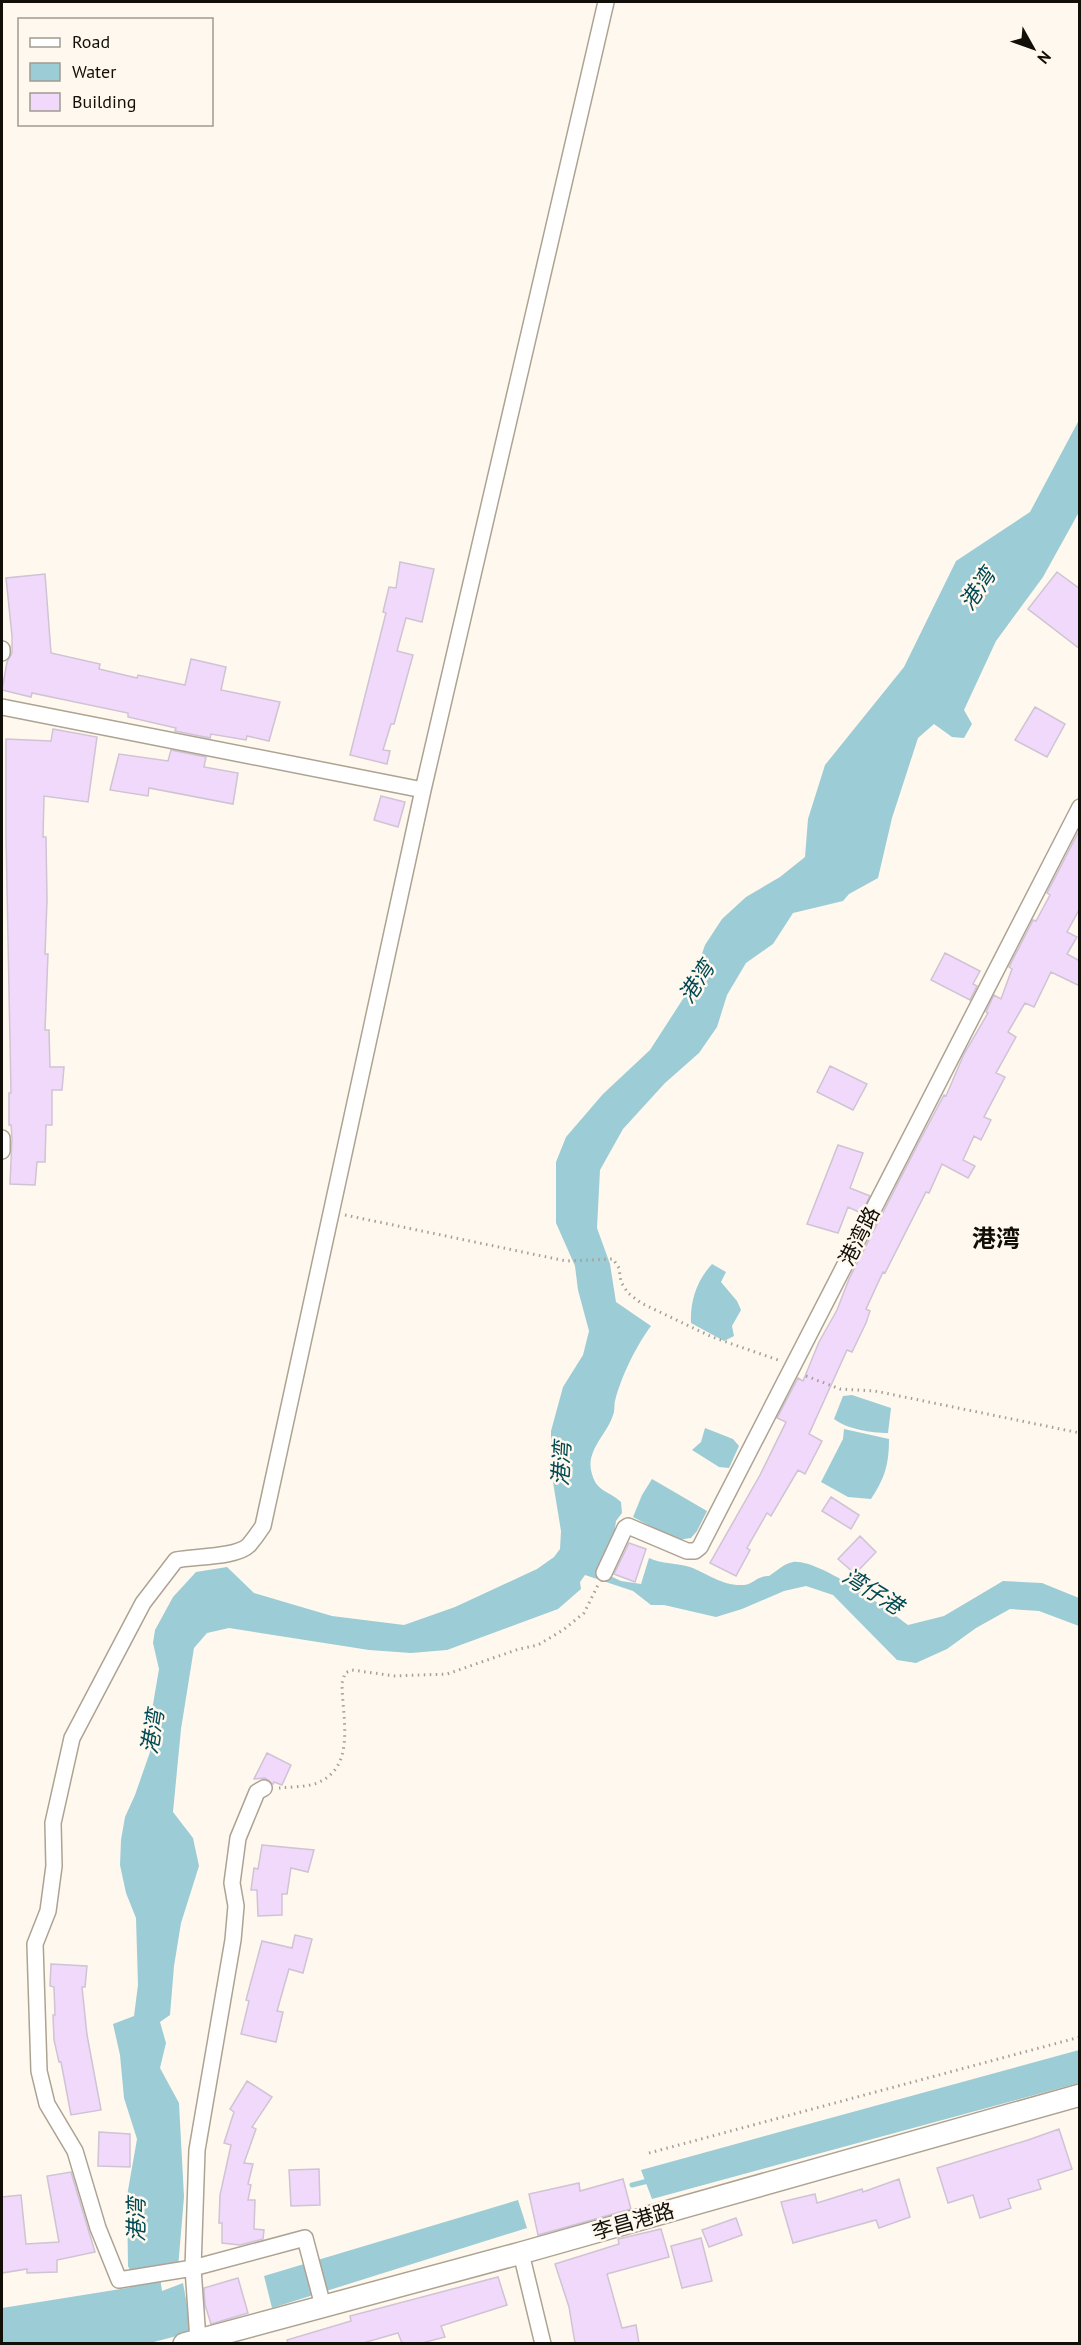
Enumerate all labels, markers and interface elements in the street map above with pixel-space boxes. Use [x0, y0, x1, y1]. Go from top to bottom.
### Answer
legend [18, 18, 213, 126]
north arrow [1003, 18, 1063, 78]
text: Road [72, 30, 110, 53]
text: N [1033, 47, 1056, 68]
text: Water [72, 60, 116, 83]
text: Building [72, 90, 136, 113]
water label: 港湾 [953, 560, 1003, 615]
water label: 港湾 [672, 953, 722, 1008]
street label: 港湾路 [833, 1202, 885, 1270]
district label: 港湾 [972, 1223, 1020, 1254]
water label: 港湾 [546, 1437, 576, 1487]
water label: 湾仔港 [838, 1562, 911, 1622]
water label: 港湾 [135, 1704, 170, 1756]
water label: 港湾 [122, 2194, 150, 2242]
street label: 李昌港路 [589, 2196, 677, 2246]

